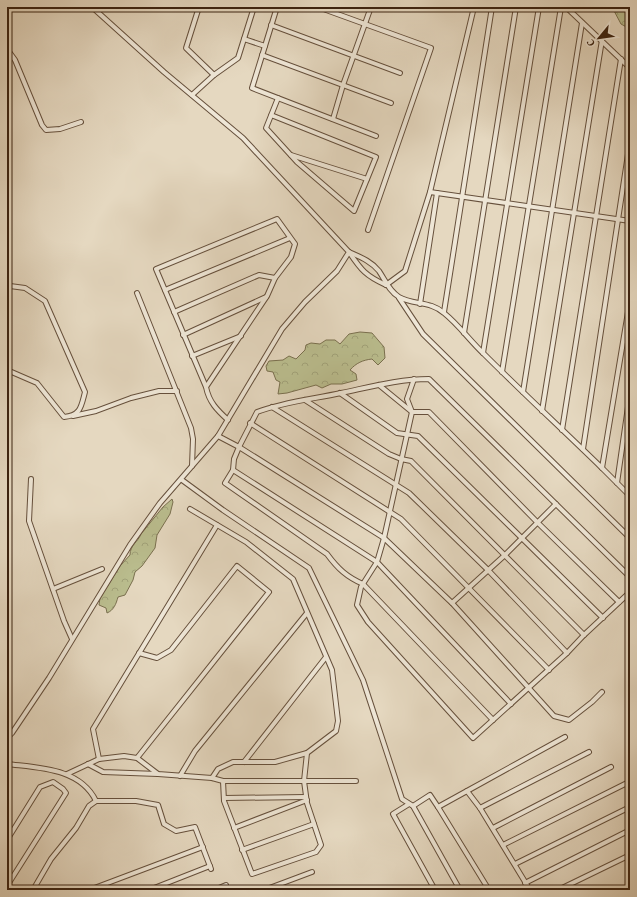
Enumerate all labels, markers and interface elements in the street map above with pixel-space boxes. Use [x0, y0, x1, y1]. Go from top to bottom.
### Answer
north arrow [579, 18, 619, 58]
text: С [582, 36, 599, 49]

